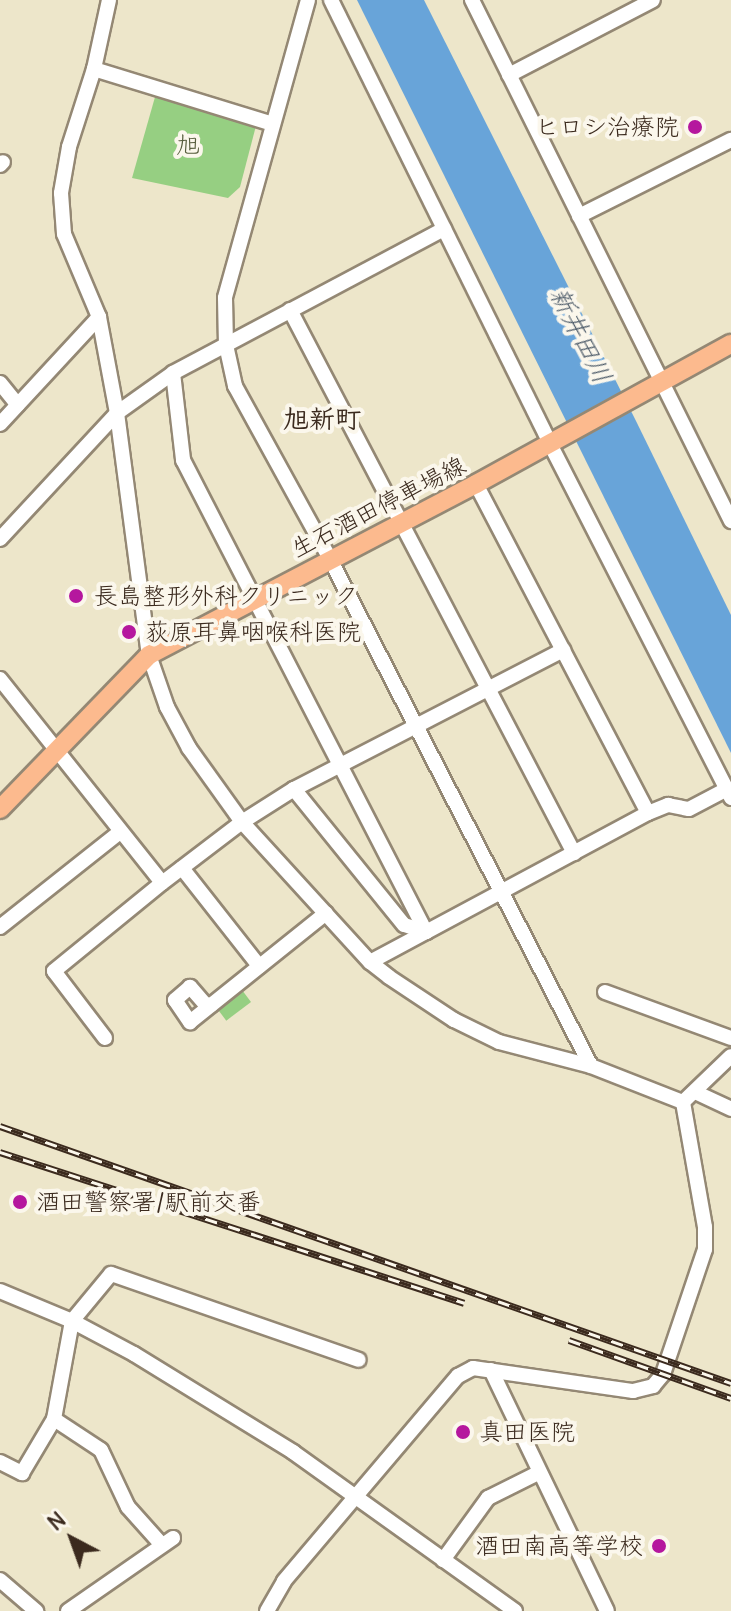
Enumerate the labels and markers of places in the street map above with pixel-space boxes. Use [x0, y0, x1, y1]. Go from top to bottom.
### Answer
place label: ヒロシ治療院 [535, 113, 679, 141]
marker: ヒロシ治療院 [686, 118, 704, 136]
place label: 長島整形外科クリニック [94, 582, 358, 610]
marker: 長島整形外科クリニック [65, 585, 87, 607]
place label: 荻原耳鼻咽喉科医院 [145, 618, 361, 646]
marker: 荻原耳鼻咽喉科医院 [120, 623, 138, 641]
place label: 酒田警察署/駅前交番 [36, 1188, 261, 1216]
marker: 酒田警察署/駅前交番 [11, 1193, 29, 1211]
place label: 真田医院 [479, 1418, 575, 1446]
marker: 真田医院 [454, 1423, 472, 1441]
place label: 酒田南高等学校 [475, 1532, 643, 1560]
marker: 酒田南高等学校 [650, 1537, 668, 1555]

